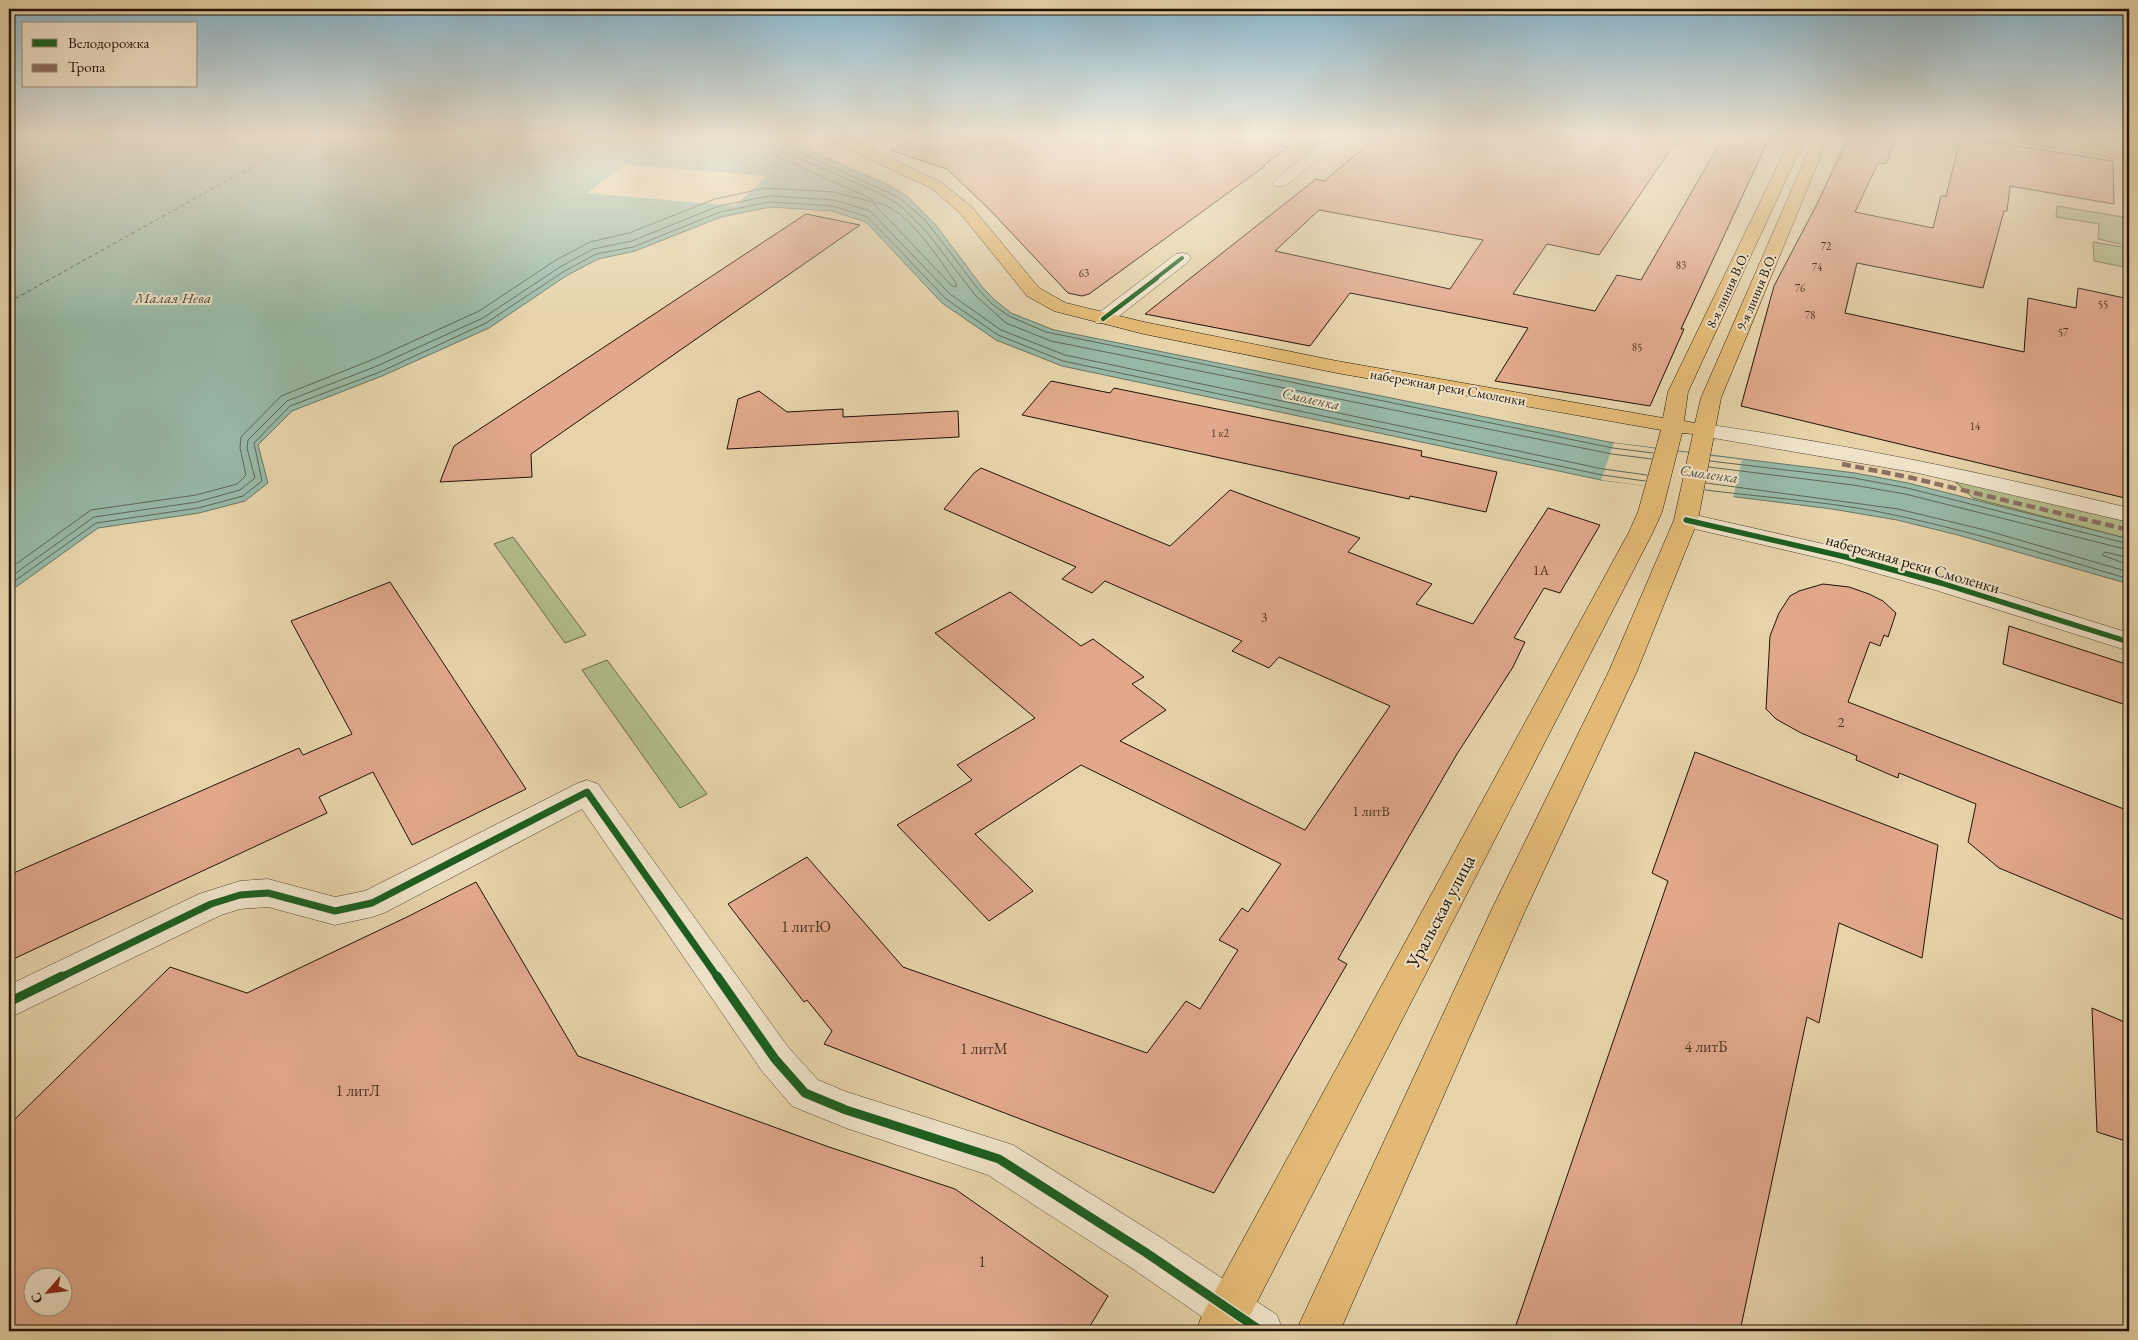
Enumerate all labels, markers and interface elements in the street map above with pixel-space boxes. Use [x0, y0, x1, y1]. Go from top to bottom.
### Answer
legend [22, 22, 198, 88]
text: Велодорожка [68, 33, 149, 52]
text: Тропа [68, 57, 105, 76]
house number: 72 [1821, 239, 1832, 253]
street label: 8-я линия В.О. [1702, 249, 1752, 331]
street label: 9-я линия В.О. [1732, 251, 1780, 333]
house number: 83 [1676, 258, 1686, 272]
house number: 74 [1812, 260, 1823, 274]
house number: 63 [1079, 266, 1089, 280]
house number: 76 [1795, 281, 1806, 295]
water label: Малая Нева [134, 288, 211, 307]
house number: 55 [2098, 297, 2108, 311]
house number: 78 [1805, 308, 1815, 322]
house number: 57 [2058, 325, 2069, 339]
house number: 85 [1632, 340, 1642, 354]
street label: набережная реки Смоленки [1369, 364, 1528, 410]
water label: Смоленка [1281, 383, 1342, 414]
house number: 14 [1970, 419, 1981, 433]
house number: 1 к2 [1211, 426, 1230, 440]
water label: Смоленка [1679, 460, 1739, 487]
street label: набережная реки Смоленки [1823, 529, 2003, 599]
house number: 1А [1533, 561, 1550, 579]
house number: 3 [1261, 608, 1268, 626]
house number: 2 [1838, 713, 1845, 731]
house number: 1 литВ [1352, 802, 1390, 820]
street label: Уральская улица [1400, 850, 1481, 973]
house number: 1 литЮ [781, 916, 831, 937]
house number: 4 литБ [1685, 1036, 1727, 1057]
house number: 1 литМ [960, 1038, 1008, 1059]
house number: 1 литЛ [336, 1080, 380, 1101]
house number: 1 [978, 1251, 986, 1272]
north arrow [22, 1268, 72, 1318]
text: С [26, 1289, 47, 1307]

